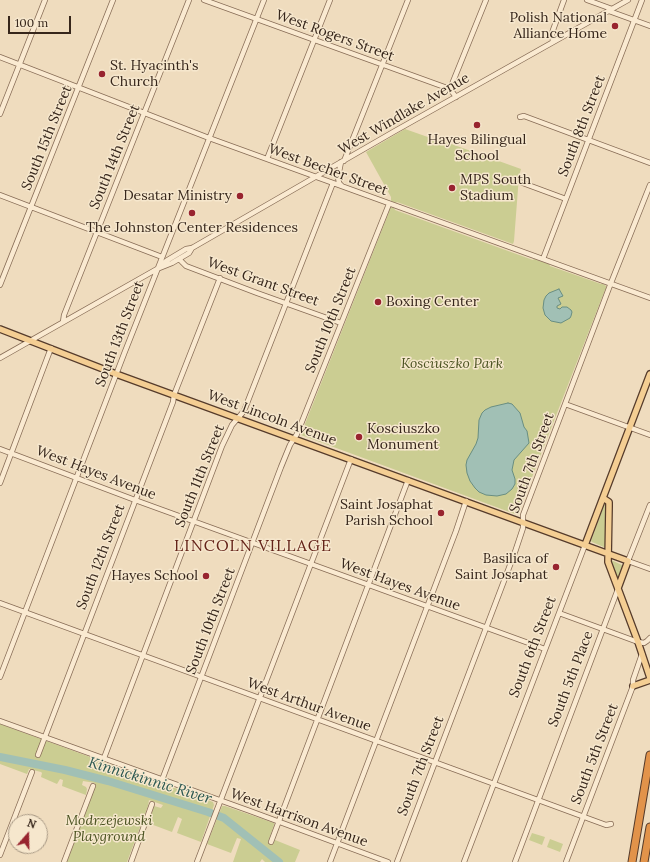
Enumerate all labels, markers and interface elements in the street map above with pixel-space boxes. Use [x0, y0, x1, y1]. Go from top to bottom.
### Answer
street label: West Rogers Street [274, 7, 396, 65]
scale bar [10, 8, 73, 34]
place label: Polish National Alliance Home [509, 10, 607, 42]
text: 100 m [15, 15, 48, 30]
marker: Polish National Alliance Home [610, 21, 620, 31]
place label: St. Hyacinth's Church [110, 58, 198, 90]
marker: St. Hyacinth's Church [97, 69, 107, 79]
street label: West Windlake Avenue [336, 70, 472, 158]
street label: South 8th Street [555, 73, 609, 179]
street label: South 15th Street [18, 83, 76, 193]
street label: South 14th Street [86, 102, 144, 212]
marker: Hayes Bilingual School [472, 120, 482, 130]
place label: Hayes Bilingual School [428, 132, 526, 164]
street label: West Becher Street [266, 141, 390, 199]
place label: MPS South Stadium [460, 172, 531, 204]
marker: MPS South Stadium [447, 183, 457, 193]
place label: Desatar Ministry [123, 188, 232, 204]
marker: Desatar Ministry [235, 191, 245, 201]
marker: The Johnston Center Residences [187, 208, 197, 218]
place label: The Johnston Center Residences [86, 220, 298, 236]
street label: West Grant Street [205, 254, 321, 310]
street label: South 10th Street [302, 264, 360, 376]
street label: South 13th Street [92, 279, 148, 389]
place label: Boxing Center [386, 294, 479, 310]
marker: Boxing Center [373, 297, 383, 307]
park label: Kosciuszko Park [401, 356, 503, 372]
street label: West Lincoln Avenue [205, 387, 339, 449]
street label: South 7th Street [506, 411, 558, 515]
place label: Kosciuszko Monument [367, 421, 440, 454]
street label: South 11th Street [172, 422, 228, 530]
marker: Kosciuszko Monument [354, 432, 364, 442]
street label: West Hayes Avenue [34, 442, 158, 504]
place label: Saint Josaphat Parish School [340, 497, 433, 530]
street label: South 12th Street [73, 502, 129, 612]
marker: Saint Josaphat Parish School [436, 508, 446, 518]
district label: LINCOLN VILLAGE [174, 536, 332, 556]
place label: Basilica of Saint Josaphat [455, 551, 548, 584]
street label: West Hayes Avenue [337, 555, 463, 615]
marker: Basilica of Saint Josaphat [551, 562, 561, 572]
street label: South 10th Street [183, 565, 239, 677]
place label: Hayes School [111, 568, 198, 584]
marker: Hayes School [201, 571, 211, 581]
street label: South 6th Street [506, 594, 560, 700]
street label: South 5th Place [545, 629, 597, 729]
street label: West Arthur Avenue [245, 675, 373, 735]
street label: South 5th Street [568, 701, 622, 807]
street label: South 7th Street [394, 714, 448, 818]
water label: Kinnickinnic River [86, 754, 214, 808]
street label: West Harrison Avenue [228, 785, 370, 851]
park label: Modrzejewski Playground [65, 813, 153, 846]
north arrow [8, 814, 48, 854]
text: N [25, 816, 38, 832]

